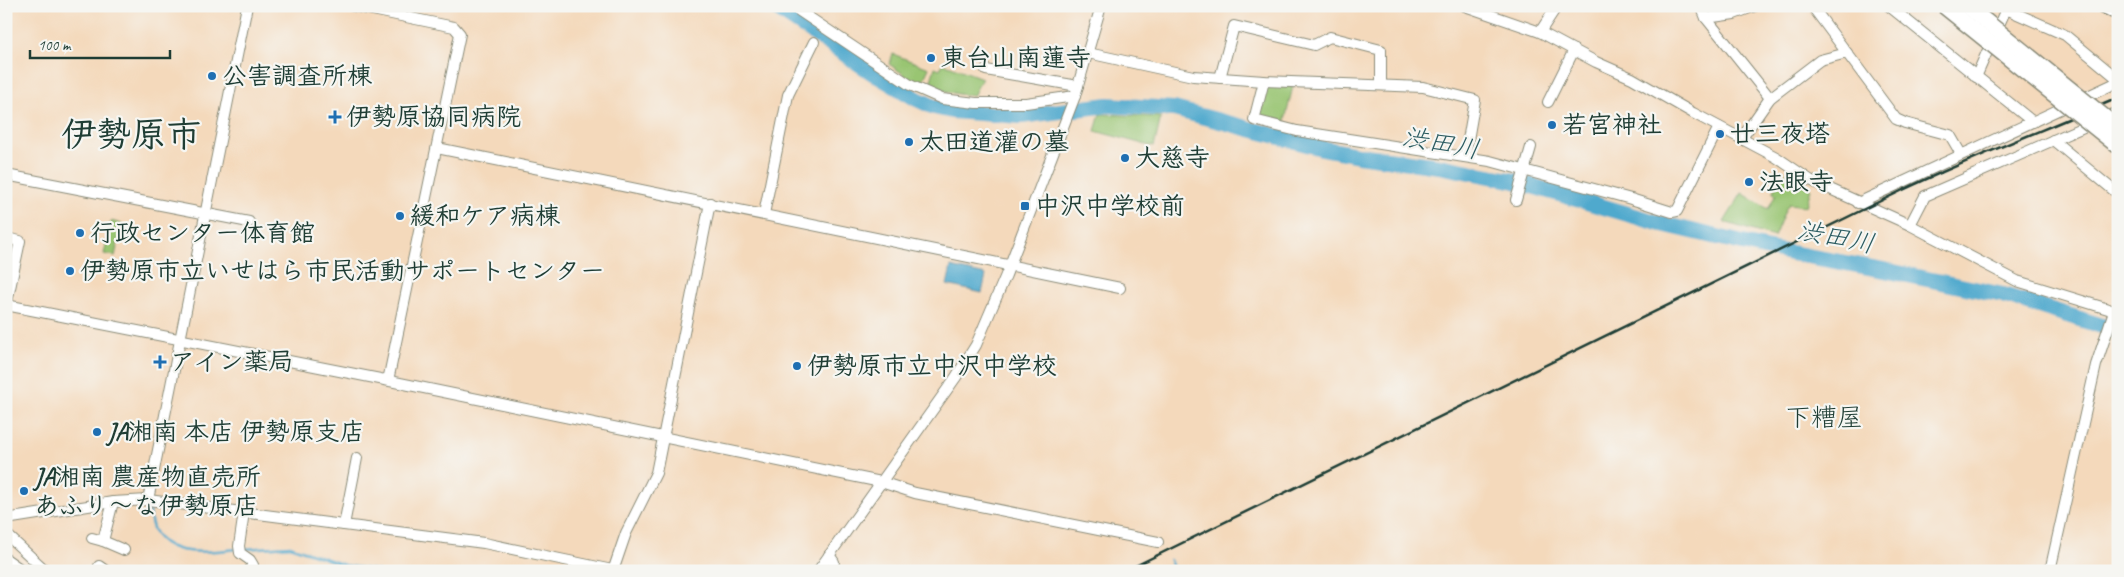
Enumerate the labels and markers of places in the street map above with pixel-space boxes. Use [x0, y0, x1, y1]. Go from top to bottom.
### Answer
place label: 東台山南蓮寺 [941, 42, 1091, 74]
marker: 東台山南蓮寺 [925, 52, 937, 64]
place label: 公害調査所棟 [222, 60, 372, 92]
marker: 公害調査所棟 [206, 70, 218, 82]
place label: 伊勢原協同病院 [346, 101, 521, 133]
place label: 若宮神社 [1562, 109, 1662, 141]
marker: 伊勢原協同病院 [328, 110, 342, 124]
place label: 廿三夜塔 [1730, 118, 1830, 150]
marker: 若宮神社 [1546, 119, 1558, 131]
place label: 太田道灌の墓 [919, 126, 1069, 158]
marker: 廿三夜塔 [1714, 128, 1726, 140]
marker: 太田道灌の墓 [903, 136, 915, 148]
place label: 大慈寺 [1135, 142, 1210, 174]
marker: 大慈寺 [1119, 152, 1131, 164]
place label: 法眼寺 [1759, 166, 1834, 198]
marker: 法眼寺 [1743, 176, 1755, 188]
place label: 中沢中学校前 [1035, 190, 1185, 222]
place label: 緩和ケア病棟 [410, 200, 560, 232]
marker: 中沢中学校前 [1019, 200, 1031, 212]
marker: 緩和ケア病棟 [394, 210, 406, 222]
place label: 行政センター体育館 [90, 217, 315, 249]
marker: 行政センター体育館 [74, 227, 86, 239]
place label: 伊勢原市立いせはら市民活動サポートセンター [80, 255, 605, 287]
marker: 伊勢原市立いせはら市民活動サポートセンター [64, 265, 76, 277]
place label: アイン薬局 [170, 346, 294, 378]
place label: 伊勢原市立中沢中学校 [807, 350, 1057, 382]
marker: アイン薬局 [154, 356, 166, 368]
marker: 伊勢原市立中沢中学校 [791, 360, 803, 372]
place label: JA湘南 本店 伊勢原支店 [105, 416, 365, 448]
marker: JA湘南 本店 伊勢原支店 [91, 426, 103, 438]
place label: JA湘南 農産物直売所 あふり～な伊勢原店 [32, 461, 261, 522]
marker: JA湘南 農産物直売所 あふり～な伊勢原店 [18, 485, 30, 497]

